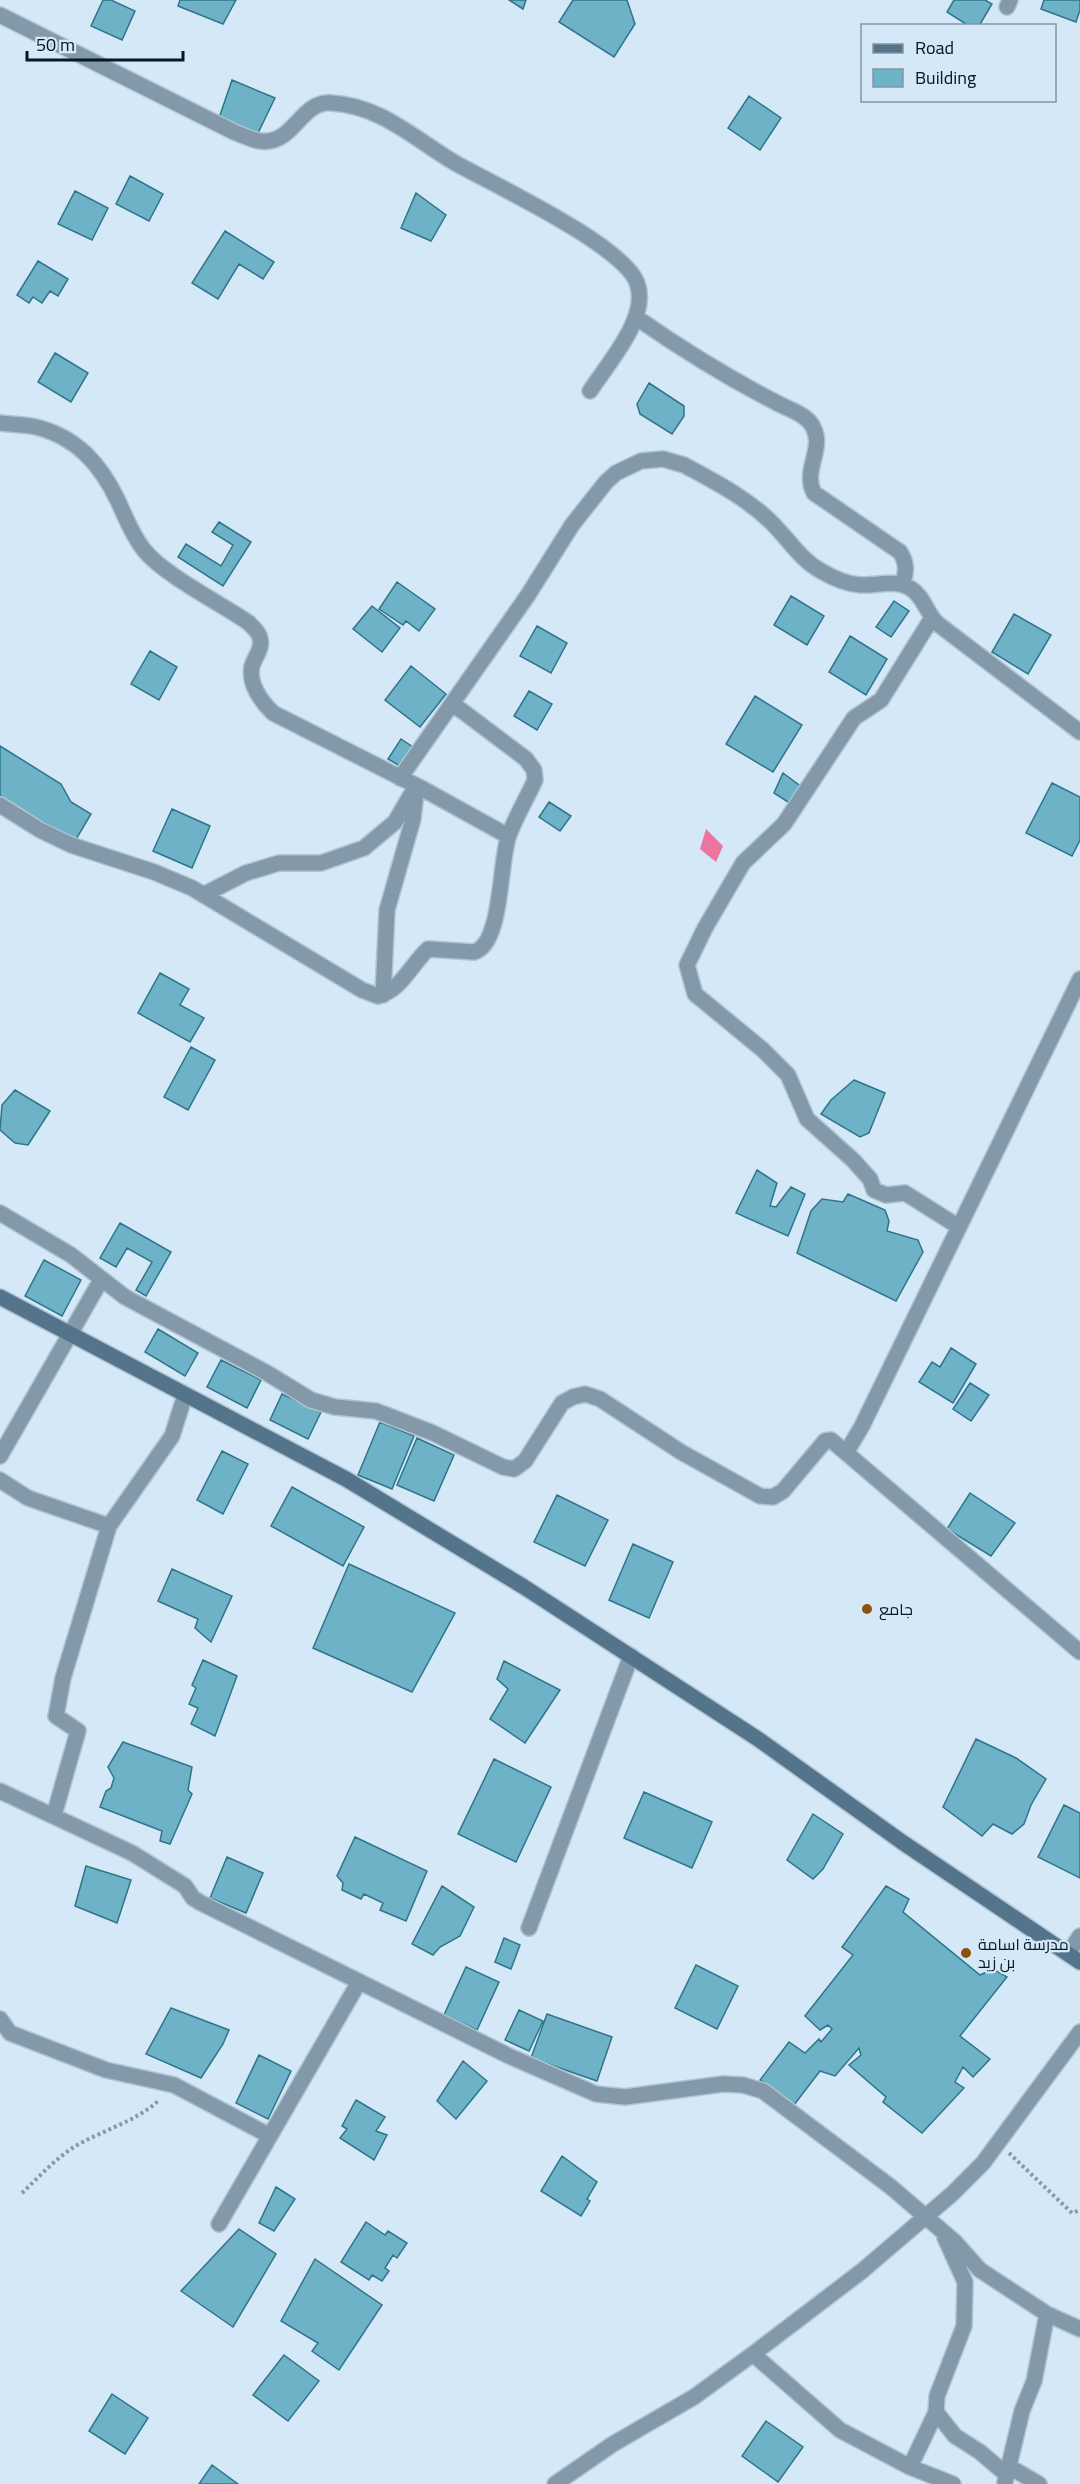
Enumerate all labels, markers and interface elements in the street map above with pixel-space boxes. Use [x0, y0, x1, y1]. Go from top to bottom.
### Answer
scale bar [27, 24, 183, 62]
legend [861, 24, 1056, 102]
text: 50 m [36, 28, 75, 61]
text: Road [915, 31, 954, 64]
text: Building [915, 61, 976, 94]
place label: جامع [879, 1594, 913, 1624]
marker: جامع [860, 1602, 874, 1616]
place label: مدرسة اسامة بن زيد [978, 1929, 1069, 1977]
marker: مدرسة اسامة بن زيد [959, 1946, 973, 1960]

